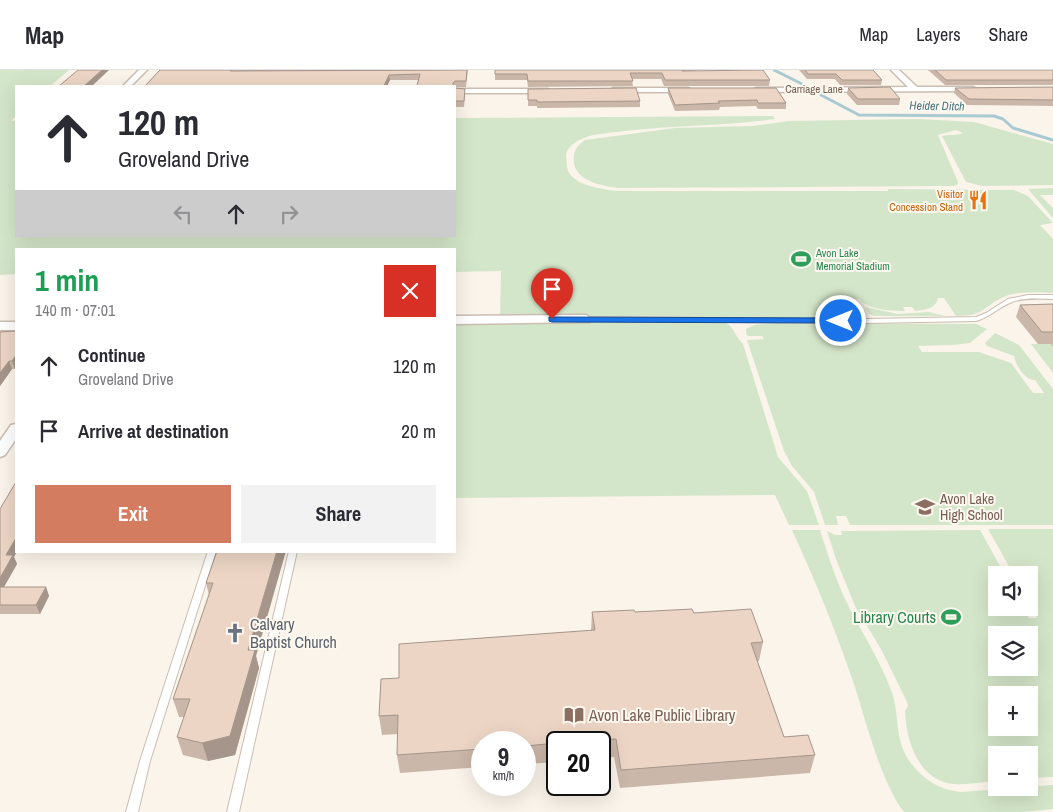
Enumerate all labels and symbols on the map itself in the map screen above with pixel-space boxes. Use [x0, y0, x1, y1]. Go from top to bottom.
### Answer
street label: Carriage Lane [785, 82, 843, 96]
water label: Heider Ditch [909, 98, 965, 114]
place label: Visitor Concession Stand [889, 187, 963, 214]
restaurant icon: Visitor Concession Stand [967, 189, 989, 211]
place label: Avon Lake Memorial Stadium [815, 246, 890, 273]
sports icon: Avon Lake Memorial Stadium [790, 248, 812, 270]
pin [531, 268, 573, 319]
position arrow [814, 294, 866, 346]
place label: Avon Lake High School [939, 490, 1003, 524]
school or university icon: Avon Lake High School [914, 496, 936, 518]
place label: Library Courts [853, 606, 936, 628]
sports icon: Library Courts [940, 606, 962, 628]
place label: Calvary Baptist Church [250, 613, 337, 653]
church icon: Calvary Baptist Church [224, 622, 246, 644]
library icon: Avon Lake Public Library [563, 704, 585, 726]
place label: Avon Lake Public Library [588, 704, 736, 726]
speed limit sign: 20 [546, 731, 611, 796]

